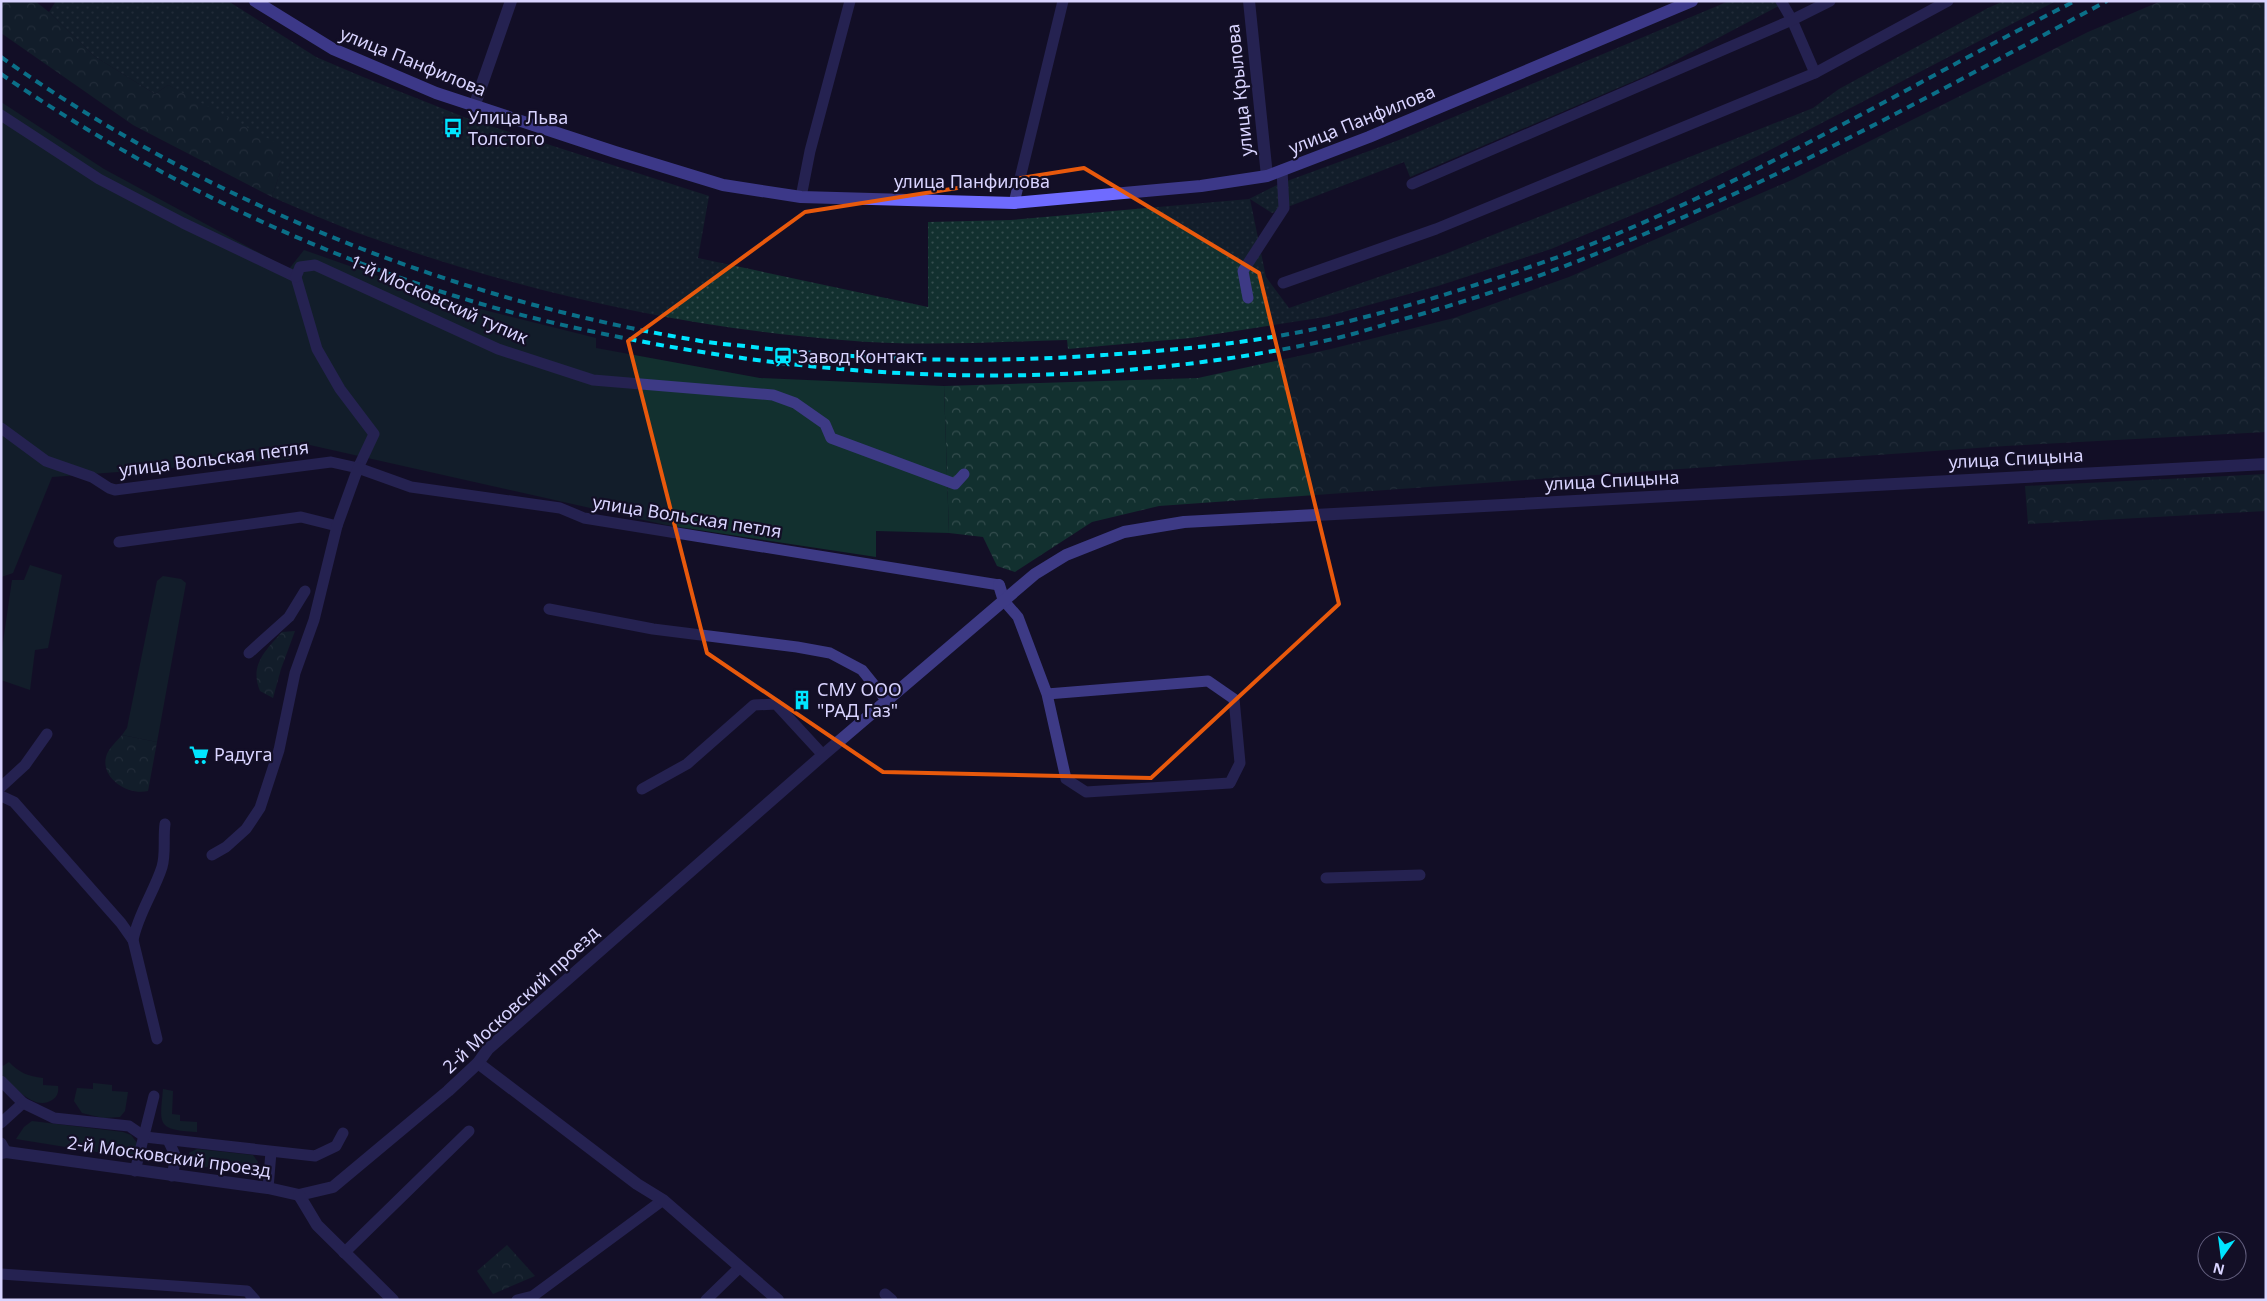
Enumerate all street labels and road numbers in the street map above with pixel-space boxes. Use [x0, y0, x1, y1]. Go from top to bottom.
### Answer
street label: улица Панфилова [337, 21, 490, 101]
street label: улица Крылова [1220, 23, 1258, 157]
street label: улица Панфилова [1285, 79, 1438, 159]
street label: улица Панфилова [894, 169, 1050, 193]
street label: 1-й Московский тупик [347, 249, 533, 349]
street label: улица Вольская петля [118, 434, 310, 482]
street label: улица Спицына [1948, 442, 2084, 474]
street label: улица Спицына [1544, 464, 1680, 496]
street label: улица Вольская петля [591, 489, 783, 543]
street label: 2-й Московский проезд [437, 920, 604, 1078]
street label: 2-й Московский проезд [66, 1130, 273, 1182]

